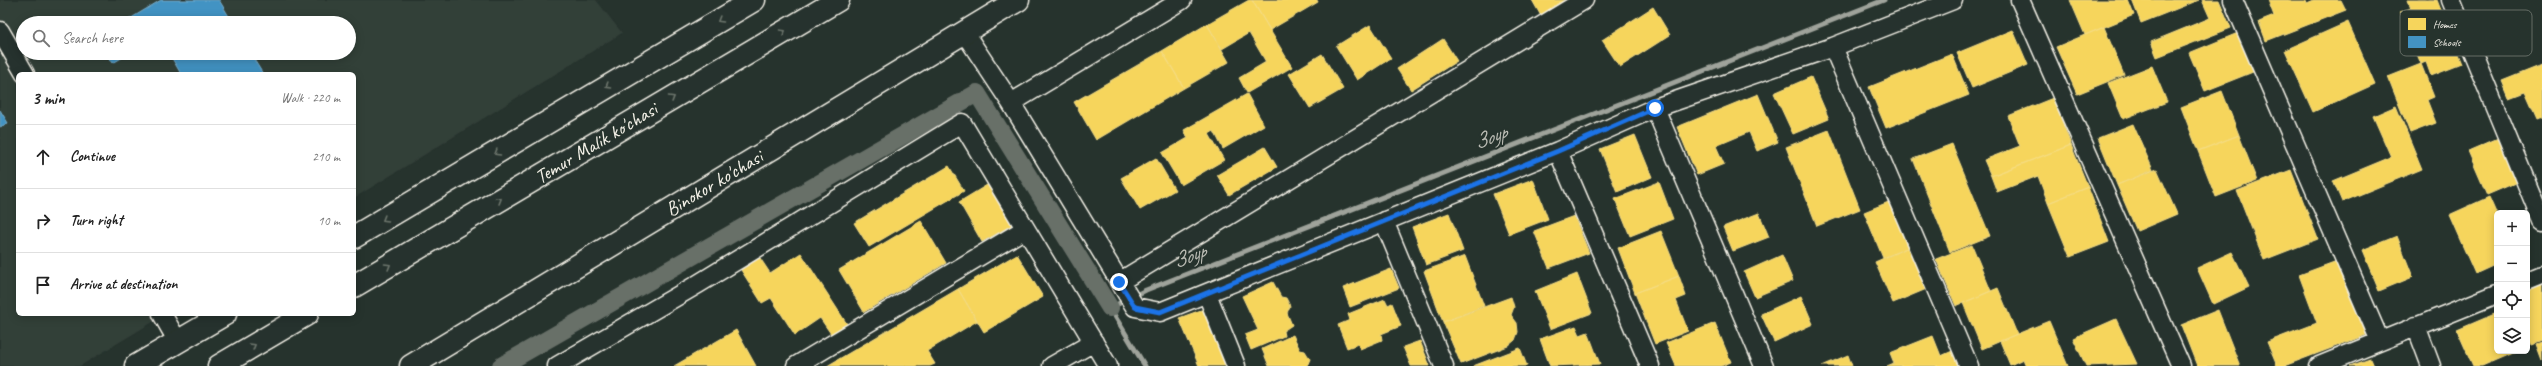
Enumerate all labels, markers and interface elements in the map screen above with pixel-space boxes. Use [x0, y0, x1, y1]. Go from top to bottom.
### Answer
legend [2400, 10, 2532, 56]
one-way arrow [717, 15, 724, 22]
search box [16, 16, 356, 60]
text: Homes [2433, 17, 2458, 31]
icon: search [30, 27, 52, 49]
text: Search here [62, 29, 123, 48]
one-way arrow [779, 30, 786, 37]
text: Schools [2433, 35, 2462, 49]
one-way arrow [605, 82, 612, 89]
text: 3 min [32, 88, 65, 109]
text: Walk · 220 m [281, 90, 340, 106]
street label: Temur Malik ko'chasi [530, 95, 664, 189]
one-way arrow [668, 96, 675, 103]
route start [1646, 99, 1664, 117]
water label: Зоур [1470, 118, 1513, 155]
street label: Binokor ko'chasi [661, 143, 769, 222]
icon: ahead [32, 146, 54, 168]
text: Continue [70, 147, 115, 166]
one-way arrow [494, 148, 501, 155]
text: 210 m [312, 149, 340, 165]
one-way arrow [495, 198, 502, 205]
icon: right [32, 210, 54, 232]
map controls [2494, 210, 2530, 354]
button: + [2494, 210, 2530, 246]
text: Turn right [70, 211, 123, 230]
text: 10 m [318, 213, 340, 229]
one-way arrow [382, 215, 389, 222]
water label: Зоур [1169, 237, 1212, 274]
button: − [2494, 246, 2530, 282]
one-way arrow [384, 264, 391, 271]
route end [1110, 273, 1128, 291]
icon: arrive [32, 274, 54, 296]
text: Arrive at destination [70, 275, 177, 294]
button: locate [2494, 282, 2530, 318]
button: layers [2494, 318, 2530, 354]
one-way arrow [249, 344, 256, 351]

